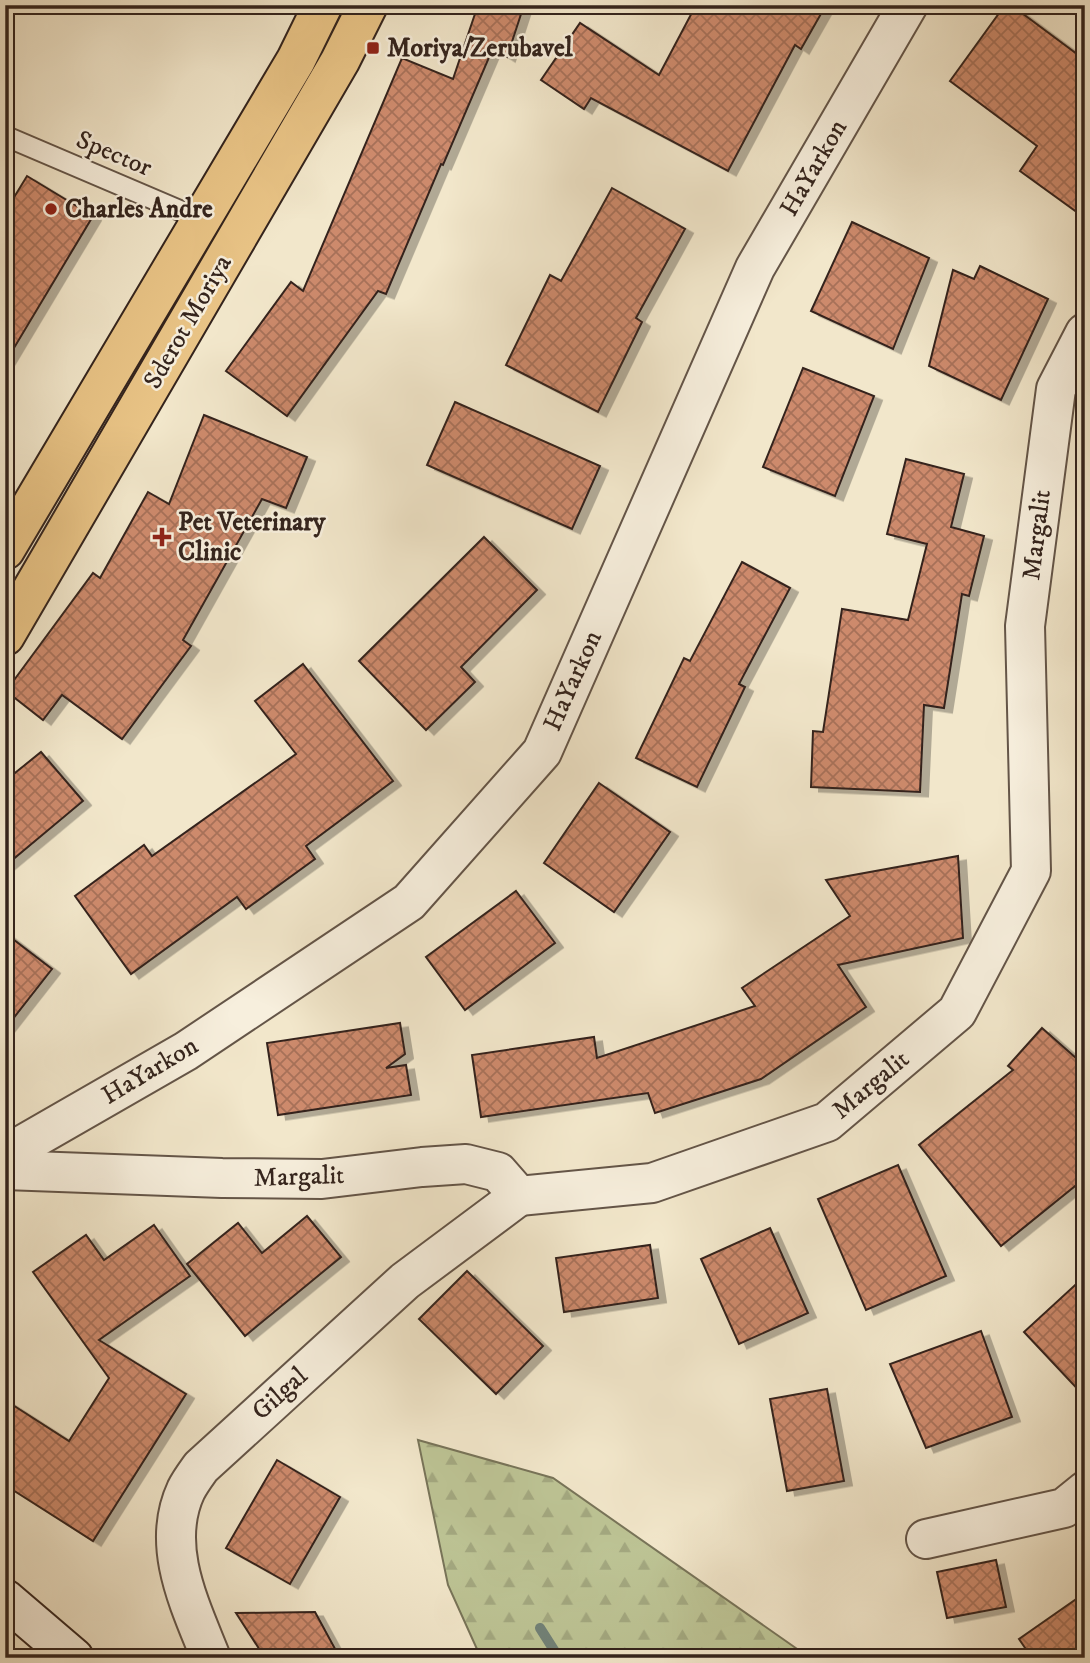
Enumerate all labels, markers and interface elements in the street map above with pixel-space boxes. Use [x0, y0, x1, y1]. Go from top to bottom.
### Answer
place label: Moriya/Zerubavel [387, 32, 574, 65]
marker: Moriya/Zerubavel [365, 40, 381, 56]
street label: HaYarkon [773, 113, 855, 222]
street label: Spector [71, 123, 157, 185]
place label: Charles Andre [65, 193, 213, 226]
marker: Charles Andre [43, 201, 59, 217]
street label: Sderot Moriya [136, 249, 240, 395]
street label: Margalit [1015, 488, 1059, 582]
place label: Pet Veterinary Clinic [178, 506, 326, 569]
marker: Pet Veterinary Clinic [152, 527, 172, 547]
street label: HaYarkon [536, 625, 610, 736]
street label: HaYarkon [96, 1029, 205, 1113]
street label: Margalit [826, 1043, 916, 1127]
street label: Margalit [253, 1159, 345, 1195]
street label: Gilgal [245, 1360, 315, 1428]

